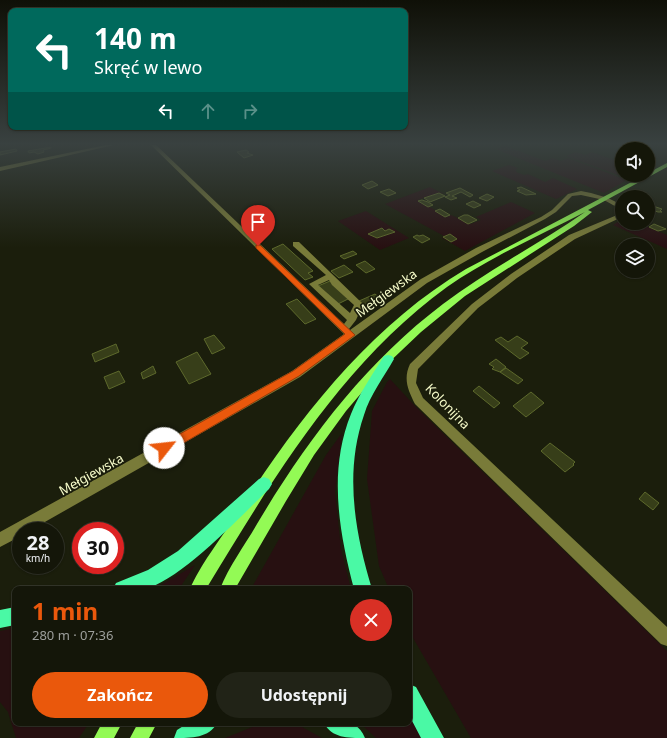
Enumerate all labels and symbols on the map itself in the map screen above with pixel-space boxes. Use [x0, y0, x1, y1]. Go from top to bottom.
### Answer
pin [241, 205, 275, 246]
street label: Mełgiewska [352, 265, 420, 321]
street label: Kolonijna [422, 379, 474, 433]
position arrow [143, 427, 185, 469]
street label: Mełgiewska [55, 449, 127, 499]
speed limit sign: 30 [72, 522, 124, 574]

